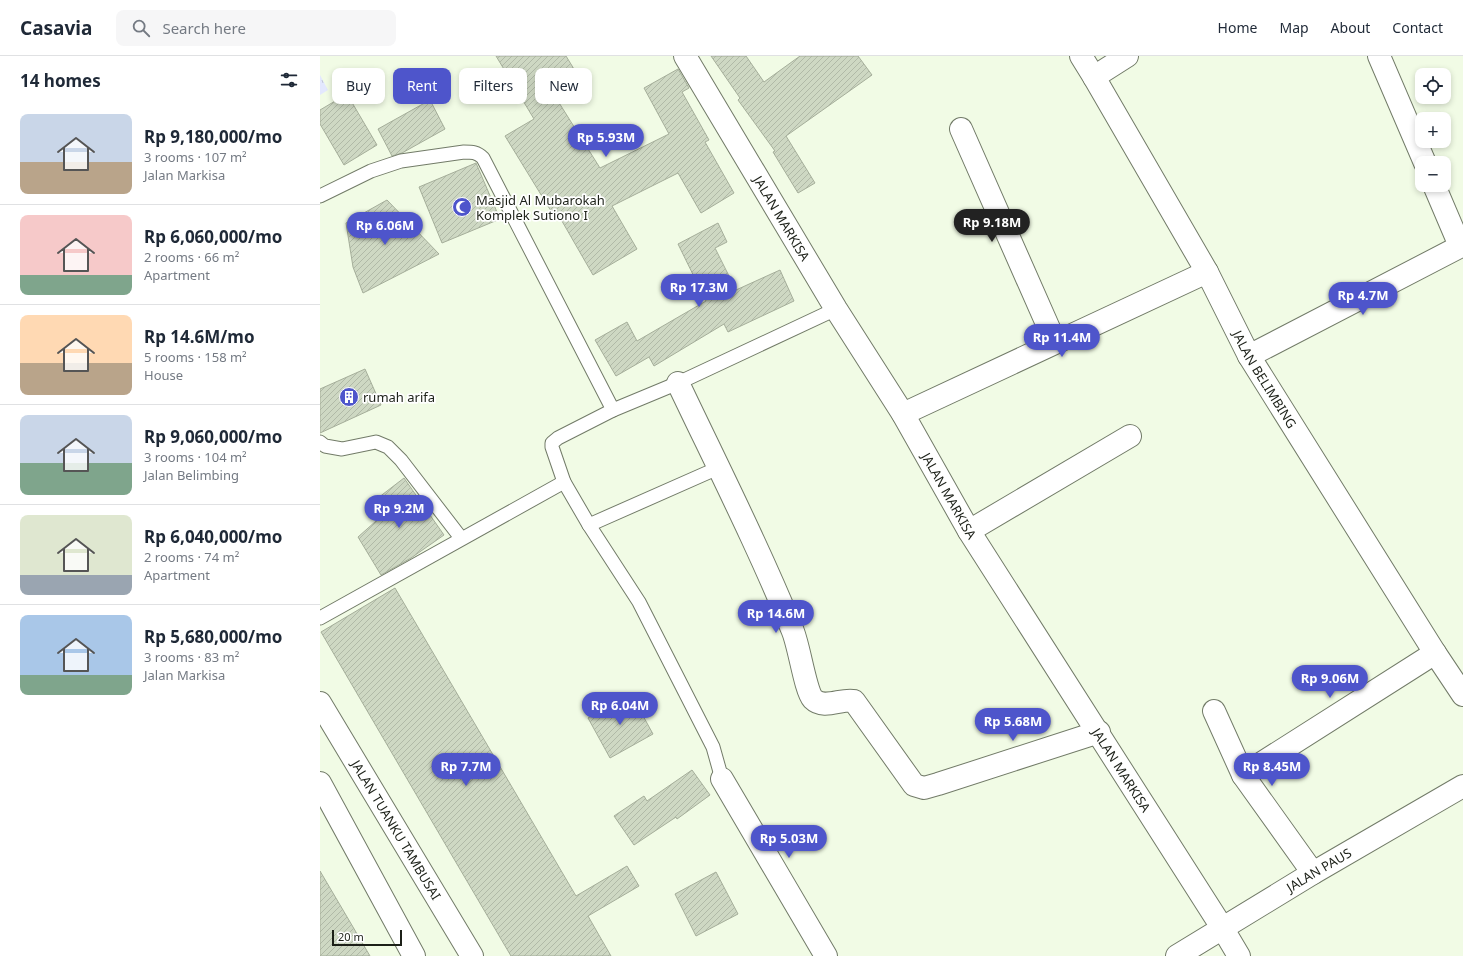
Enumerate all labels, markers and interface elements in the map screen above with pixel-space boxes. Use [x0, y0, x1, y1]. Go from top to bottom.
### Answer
search box [116, 10, 396, 46]
text: Casavia [20, 15, 92, 41]
icon: search [130, 17, 152, 39]
text: Search here [162, 18, 246, 38]
text: Home [1218, 18, 1257, 37]
text: Map [1279, 18, 1309, 37]
text: About [1331, 18, 1370, 37]
text: Contact [1392, 18, 1443, 37]
chip: Buy [332, 68, 385, 104]
chip: Rent [393, 68, 451, 104]
chip: Filters [459, 68, 527, 104]
chip: New [535, 68, 592, 104]
map controls [1415, 68, 1451, 192]
button: locate [1415, 68, 1451, 104]
text: 14 homes [20, 69, 101, 92]
icon: filters [278, 69, 300, 91]
button: + [1415, 112, 1451, 148]
pin: Rp 5.93M [565, 124, 647, 158]
text: Rp 9,180,000/mo [144, 125, 282, 148]
text: Rp 5.93M [577, 128, 635, 146]
icon: home [52, 130, 100, 178]
text: 3 rooms · 107 m² [144, 148, 247, 166]
button: − [1415, 156, 1451, 192]
text: Jalan Markisa [144, 166, 225, 184]
street label: JALAN MARKISA [748, 171, 815, 265]
place label: Masjid Al Mubarokah Komplek Sutiono I [476, 191, 605, 224]
mosque icon: Masjid Al Mubarokah Komplek Sutiono I [451, 196, 473, 218]
pin: Rp 9.18M [951, 209, 1033, 243]
pin: Rp 6.06M [344, 212, 426, 246]
text: Rp 9.18M [963, 213, 1021, 231]
text: Rp 6.06M [356, 216, 414, 234]
text: Rp 6,060,000/mo [144, 225, 282, 248]
icon: home [52, 231, 100, 279]
text: 2 rooms · 66 m² [144, 248, 239, 266]
text: Apartment [144, 266, 210, 284]
pin: Rp 17.3M [658, 274, 740, 308]
text: Rp 17.3M [670, 278, 728, 296]
pin: Rp 4.7M [1326, 282, 1400, 316]
text: Rp 4.7M [1338, 286, 1388, 304]
pin: Rp 11.4M [1021, 324, 1103, 358]
text: Rp 14.6M/mo [144, 325, 255, 348]
street label: JALAN BELIMBING [1228, 325, 1301, 432]
text: Rp 11.4M [1033, 328, 1091, 346]
icon: home [52, 331, 100, 379]
text: 5 rooms · 158 m² [144, 348, 247, 366]
text: House [144, 366, 183, 384]
building icon: rumah arifa [338, 386, 360, 408]
place label: rumah arifa [363, 388, 435, 406]
text: Rp 9,060,000/mo [144, 425, 282, 448]
icon: home [52, 431, 100, 479]
text: 3 rooms · 104 m² [144, 448, 247, 466]
street label: JALAN MARKISA [917, 448, 981, 543]
text: Jalan Belimbing [144, 466, 239, 484]
pin: Rp 9.2M [362, 495, 436, 529]
text: Rp 9.2M [374, 499, 424, 517]
text: Rp 6,040,000/mo [144, 525, 282, 548]
icon: home [52, 531, 100, 579]
text: 2 rooms · 74 m² [144, 548, 239, 566]
text: Apartment [144, 566, 210, 584]
pin: Rp 14.6M [735, 600, 817, 634]
text: Rp 14.6M [747, 604, 805, 622]
text: Rp 5,680,000/mo [144, 625, 282, 648]
icon: home [52, 631, 100, 679]
text: 3 rooms · 83 m² [144, 648, 239, 666]
pin: Rp 9.06M [1289, 665, 1371, 699]
text: Jalan Markisa [144, 666, 225, 684]
text: Rp 9.06M [1301, 669, 1359, 687]
pin: Rp 6.04M [579, 692, 661, 726]
text: Rp 6.04M [591, 696, 649, 714]
pin: Rp 5.68M [972, 708, 1054, 742]
text: Rp 5.68M [984, 712, 1042, 730]
street label: JALAN MARKISA [1087, 723, 1155, 816]
pin: Rp 7.7M [429, 753, 503, 787]
pin: Rp 8.45M [1231, 753, 1313, 787]
street label: JALAN TUANKU TAMBUSAI [346, 755, 445, 903]
text: Rp 7.7M [441, 757, 491, 775]
text: Rp 8.45M [1243, 757, 1301, 775]
pin: Rp 5.03M [748, 825, 830, 859]
text: Rp 5.03M [760, 829, 818, 847]
street label: JALAN PAUS [1281, 844, 1355, 897]
scale bar [332, 928, 402, 947]
text: 20 m [338, 929, 364, 944]

